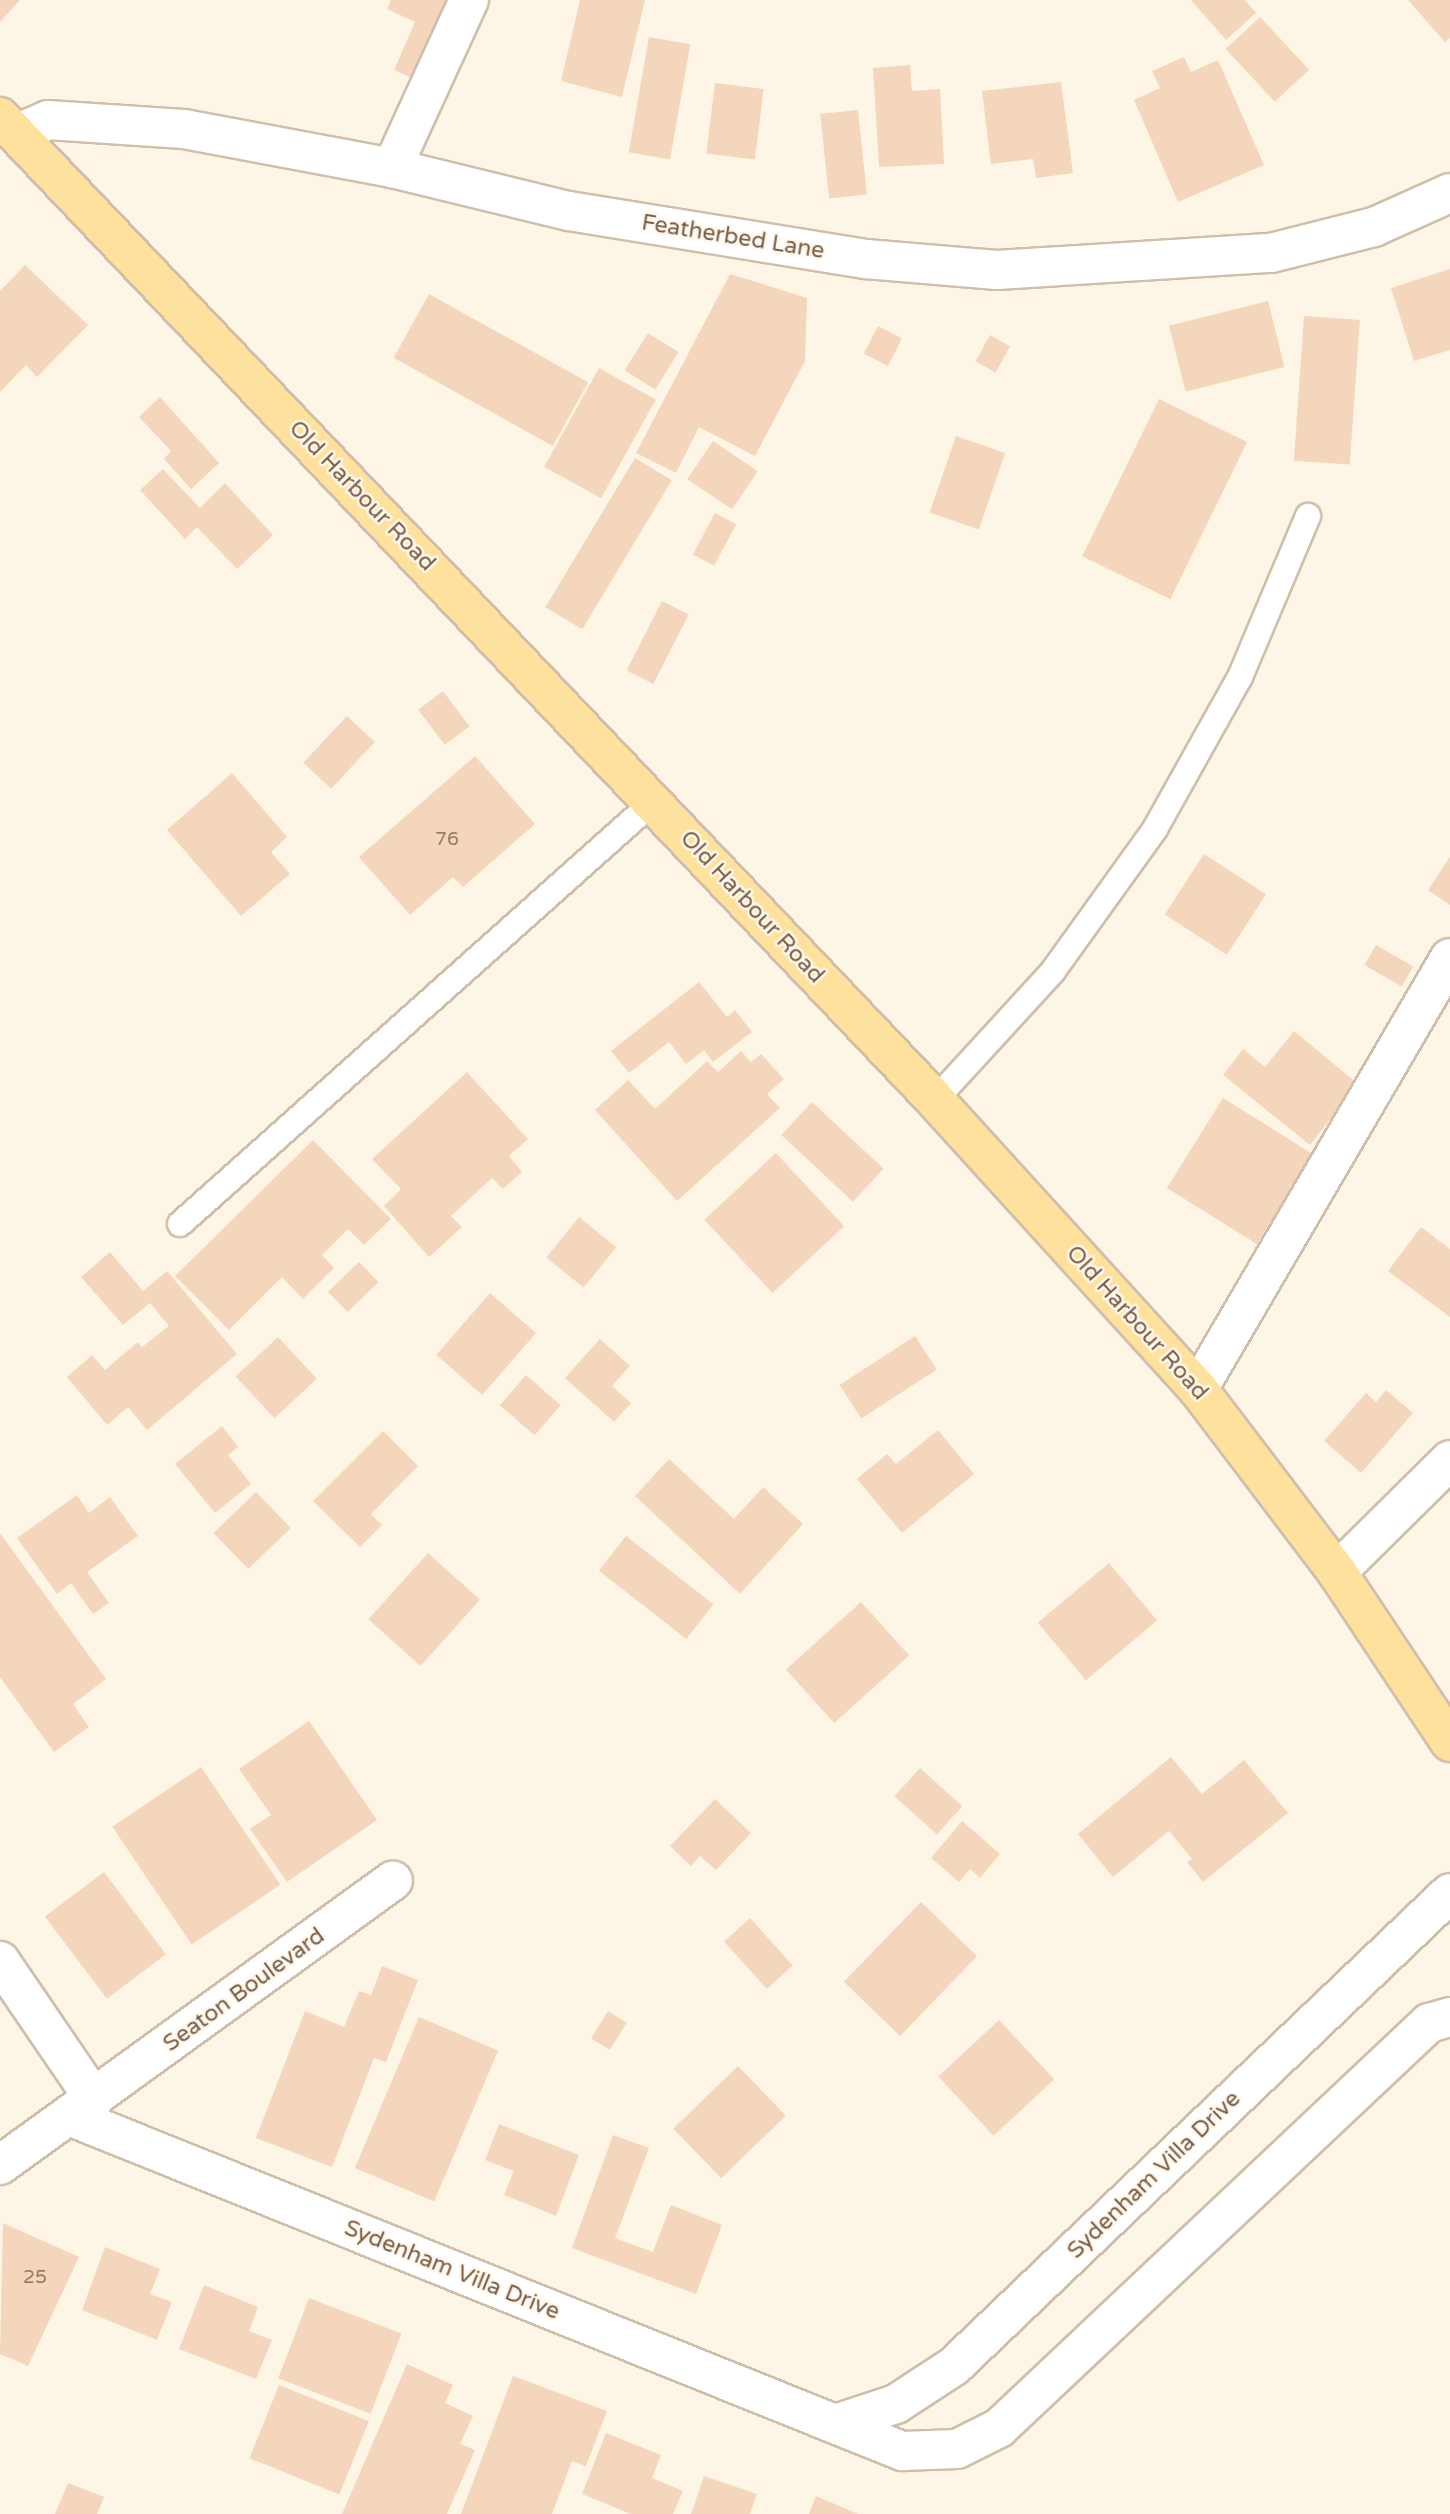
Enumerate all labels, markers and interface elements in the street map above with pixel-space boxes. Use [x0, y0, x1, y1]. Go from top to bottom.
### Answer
street label: Featherbed Lane [640, 209, 826, 265]
street label: Old Harbour Road [283, 415, 441, 577]
street label: Old Harbour Road [674, 825, 830, 989]
house number: 76 [435, 829, 459, 851]
street label: Old Harbour Road [1060, 1240, 1214, 1406]
street label: Seaton Boulevard [158, 1922, 330, 2058]
street label: Sydenham Villa Drive [1062, 2085, 1246, 2265]
street label: Sydenham Villa Drive [340, 2214, 564, 2326]
house number: 25 [23, 2267, 47, 2289]

